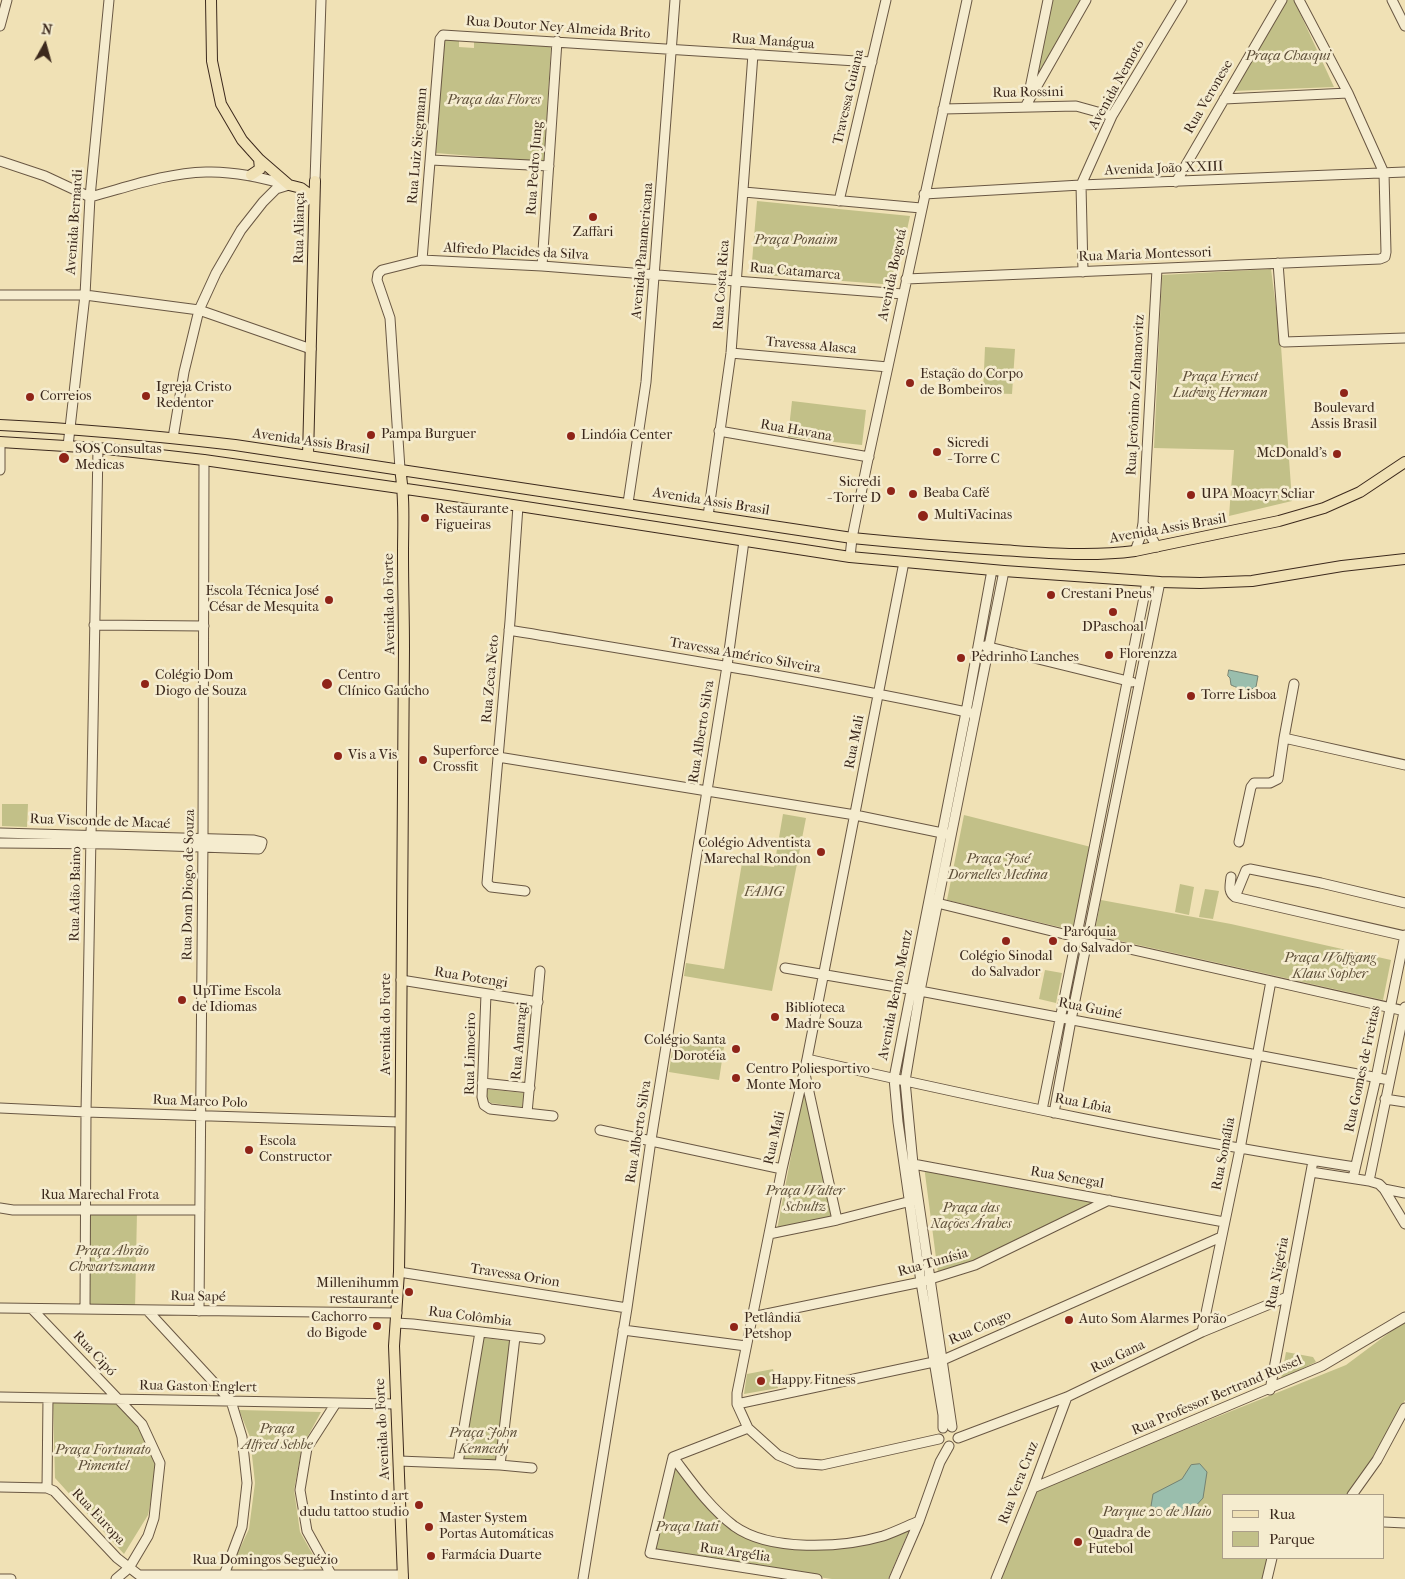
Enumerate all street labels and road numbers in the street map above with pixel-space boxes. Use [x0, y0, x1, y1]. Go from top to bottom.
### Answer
street label: Rua Doutor Ney Almeida Brito [465, 13, 651, 43]
street label: Rua Manágua [731, 31, 815, 53]
street label: Avenida Nemoto [1085, 37, 1149, 133]
street label: Travessa Guiana [830, 48, 868, 146]
street label: Rua Veronese [1181, 57, 1237, 137]
street label: Rua Rossini [992, 84, 1064, 102]
street label: Rua Luiz Siegmann [405, 87, 431, 205]
street label: Rua Pedro Jung [523, 120, 547, 216]
street label: Avenida João XXIII [1104, 159, 1224, 179]
street label: Avenida Bernardi [63, 169, 87, 275]
street label: Avenida Panamericana [629, 182, 657, 320]
street label: Rua Aliança [291, 192, 309, 264]
street label: Avenida Bogotá [875, 227, 911, 323]
street label: Rua Costa Rica [710, 239, 734, 331]
street label: Alfredo Placides da Silva [443, 240, 589, 264]
street label: Rua Maria Montessori [1078, 244, 1212, 266]
street label: Rua Catamarca [749, 260, 841, 284]
street label: Rua Jerônimo Zelmanovitz [1123, 314, 1149, 476]
street label: Travessa Alasca [765, 334, 857, 358]
street label: Rua Havana [759, 416, 833, 446]
street label: Avenida Assis Brasil [251, 425, 371, 459]
street label: Avenida Assis Brasil [651, 484, 771, 520]
street label: Avenida Assis Brasil [1108, 510, 1228, 548]
street label: Avenida do Forte [381, 553, 399, 655]
street label: Rua Zeca Neto [479, 634, 503, 724]
street label: Travessa Américo Silveira [668, 634, 822, 678]
street label: Rua Alberto Silva [686, 679, 718, 785]
street label: Rua Mali [842, 714, 868, 770]
street label: Rua Dom Diogo de Souza [179, 809, 199, 961]
street label: Rua Visconde de Macaé [29, 811, 171, 833]
street label: Rua Adão Baino [67, 846, 85, 942]
street label: Avenida Benno Mentz [875, 928, 917, 1062]
street label: Rua Potengi [433, 964, 509, 992]
street label: Avenida do Forte [379, 973, 395, 1075]
street label: Rua Guiné [1057, 995, 1123, 1023]
street label: Rua Amaragi [508, 1001, 532, 1081]
street label: Rua Gomes de Freitas [1341, 1004, 1385, 1134]
street label: Rua Limoeiro [462, 1013, 480, 1095]
street label: Rua Alberto Silva [623, 1079, 655, 1185]
street label: Rua Líbia [1053, 1090, 1113, 1118]
street label: Rua Marco Polo [152, 1092, 248, 1112]
street label: Rua Mali [761, 1109, 789, 1167]
street label: Rua Somália [1209, 1116, 1239, 1192]
street label: Rua Senegal [1029, 1163, 1105, 1193]
street label: Rua Marechal Frota [41, 1188, 159, 1204]
street label: Rua Nigéria [1263, 1236, 1293, 1310]
street label: Rua Tunísia [896, 1245, 970, 1281]
street label: Travessa Orion [469, 1261, 561, 1291]
street label: Rua Sapé [170, 1288, 226, 1306]
street label: Rua Colômbia [427, 1304, 513, 1330]
street label: Rua Congo [946, 1307, 1014, 1349]
street label: Rua Cipó [69, 1328, 119, 1380]
street label: Rua Gana [1088, 1337, 1148, 1377]
street label: Rua Professor Bertrand Russel [1129, 1352, 1305, 1440]
street label: Rua Gaston Englert [139, 1378, 257, 1396]
street label: Avenida do Forte [372, 1378, 394, 1480]
street label: Rua Vera Cruz [995, 1439, 1043, 1527]
street label: Rua Europa [68, 1485, 128, 1549]
street label: Rua Argélia [699, 1540, 771, 1566]
street label: Rua Domingos Seguézio [192, 1553, 338, 1569]

